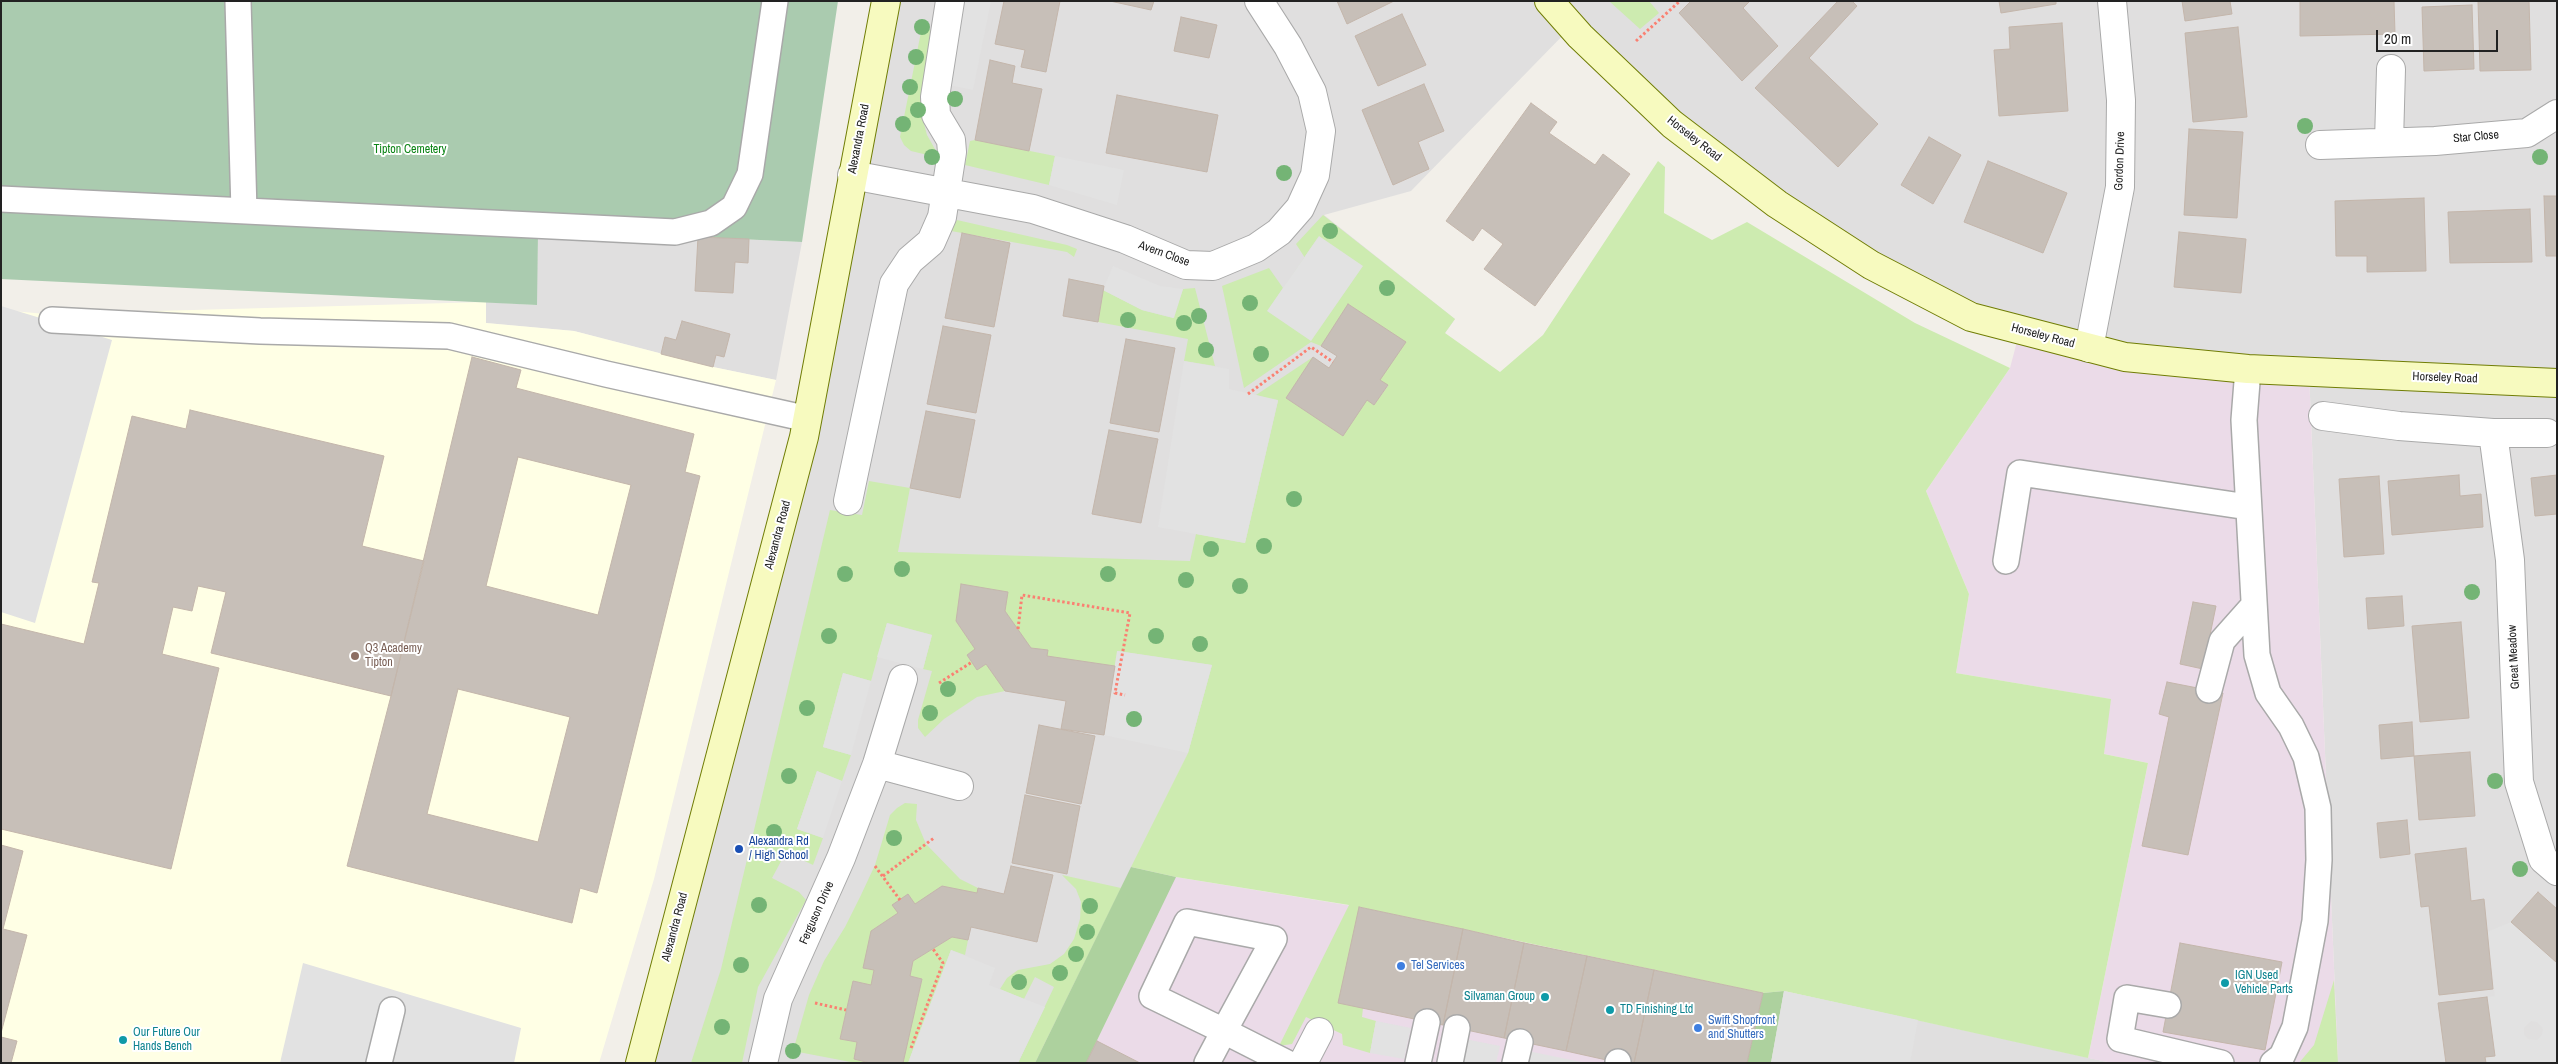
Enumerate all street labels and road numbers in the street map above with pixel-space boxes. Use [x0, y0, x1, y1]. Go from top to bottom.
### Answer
street label: Alexandra Road [845, 103, 873, 175]
street label: Horseley Road [1664, 113, 1724, 165]
street label: Star Close [2452, 128, 2500, 146]
street label: Gordon Drive [2112, 131, 2128, 191]
street label: Avern Close [1136, 238, 1192, 270]
street label: Horseley Road [2010, 321, 2076, 351]
street label: Horseley Road [2412, 370, 2478, 386]
street label: Alexandra Road [762, 499, 794, 571]
street label: Great Meadow [2505, 624, 2523, 690]
street label: Ferguson Drive [797, 879, 837, 947]
street label: Alexandra Road [659, 891, 691, 963]

